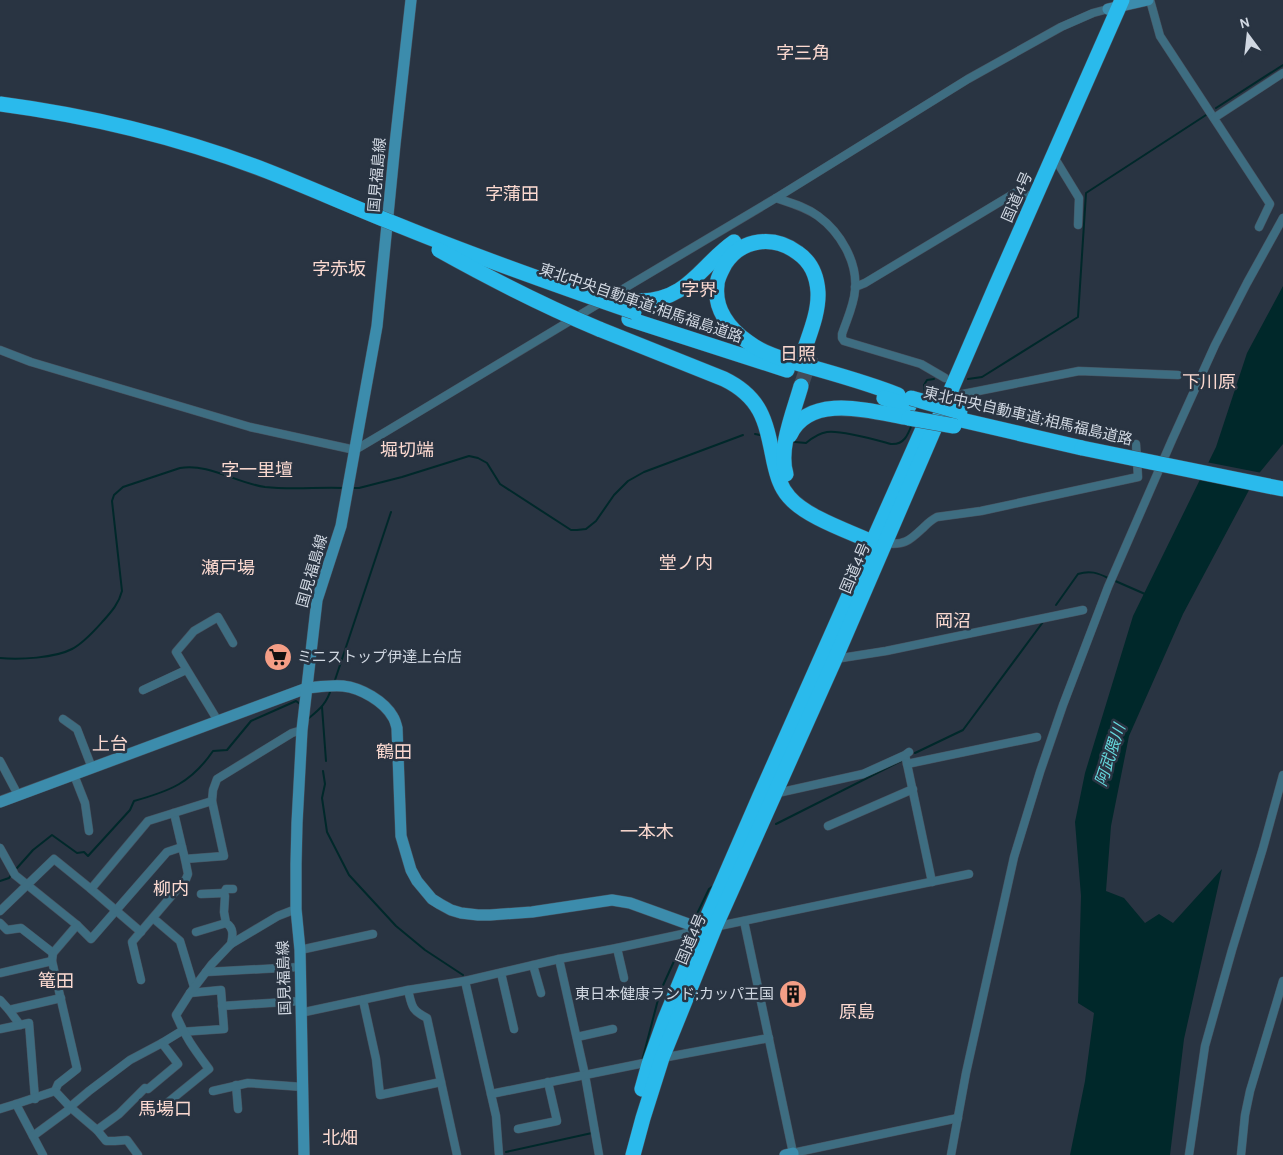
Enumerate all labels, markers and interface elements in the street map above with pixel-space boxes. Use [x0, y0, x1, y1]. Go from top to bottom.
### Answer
north arrow [1223, 10, 1273, 60]
text: N [1238, 13, 1252, 32]
district label: 字三角 [776, 42, 830, 64]
street label: 国見福島線 [365, 137, 389, 213]
street label: 国道4号 [998, 169, 1036, 225]
district label: 字蒲田 [485, 183, 539, 205]
district label: 字赤坂 [312, 258, 366, 280]
street label: 東北中央自動車道;相馬福島道路 [537, 260, 745, 346]
district label: 字界 [681, 279, 717, 301]
district label: 日照 [780, 343, 816, 365]
district label: 下川原 [1182, 371, 1236, 393]
street label: 東北中央自動車道;相馬福島道路 [922, 383, 1134, 449]
district label: 堀切端 [380, 439, 434, 461]
district label: 字一里壇 [221, 459, 293, 481]
street label: 国見福島線 [293, 532, 331, 610]
street label: 国道4号 [836, 540, 874, 596]
district label: 堂ノ内 [659, 552, 713, 574]
district label: 瀬戸場 [201, 557, 255, 579]
district label: 岡沼 [935, 610, 971, 632]
supermarket icon: ミニストップ伊達上台店 [263, 642, 293, 672]
place label: ミニストップ伊達上台店 [297, 648, 462, 666]
water label: 阿武隈川 [1091, 720, 1130, 788]
district label: 上台 [92, 733, 128, 755]
district label: 鶴田 [376, 741, 412, 763]
district label: 一本木 [620, 821, 674, 843]
district label: 柳内 [153, 878, 189, 900]
street label: 国道4号 [672, 911, 710, 967]
street label: 国見福島線 [274, 940, 294, 1016]
district label: 篭田 [38, 970, 74, 992]
building icon: 東日本健康ランド;カッパ王国 [778, 979, 808, 1009]
place label: 東日本健康ランド;カッパ王国 [575, 985, 774, 1003]
district label: 原島 [839, 1001, 875, 1023]
district label: 馬場口 [138, 1098, 192, 1120]
district label: 北畑 [322, 1127, 358, 1149]

